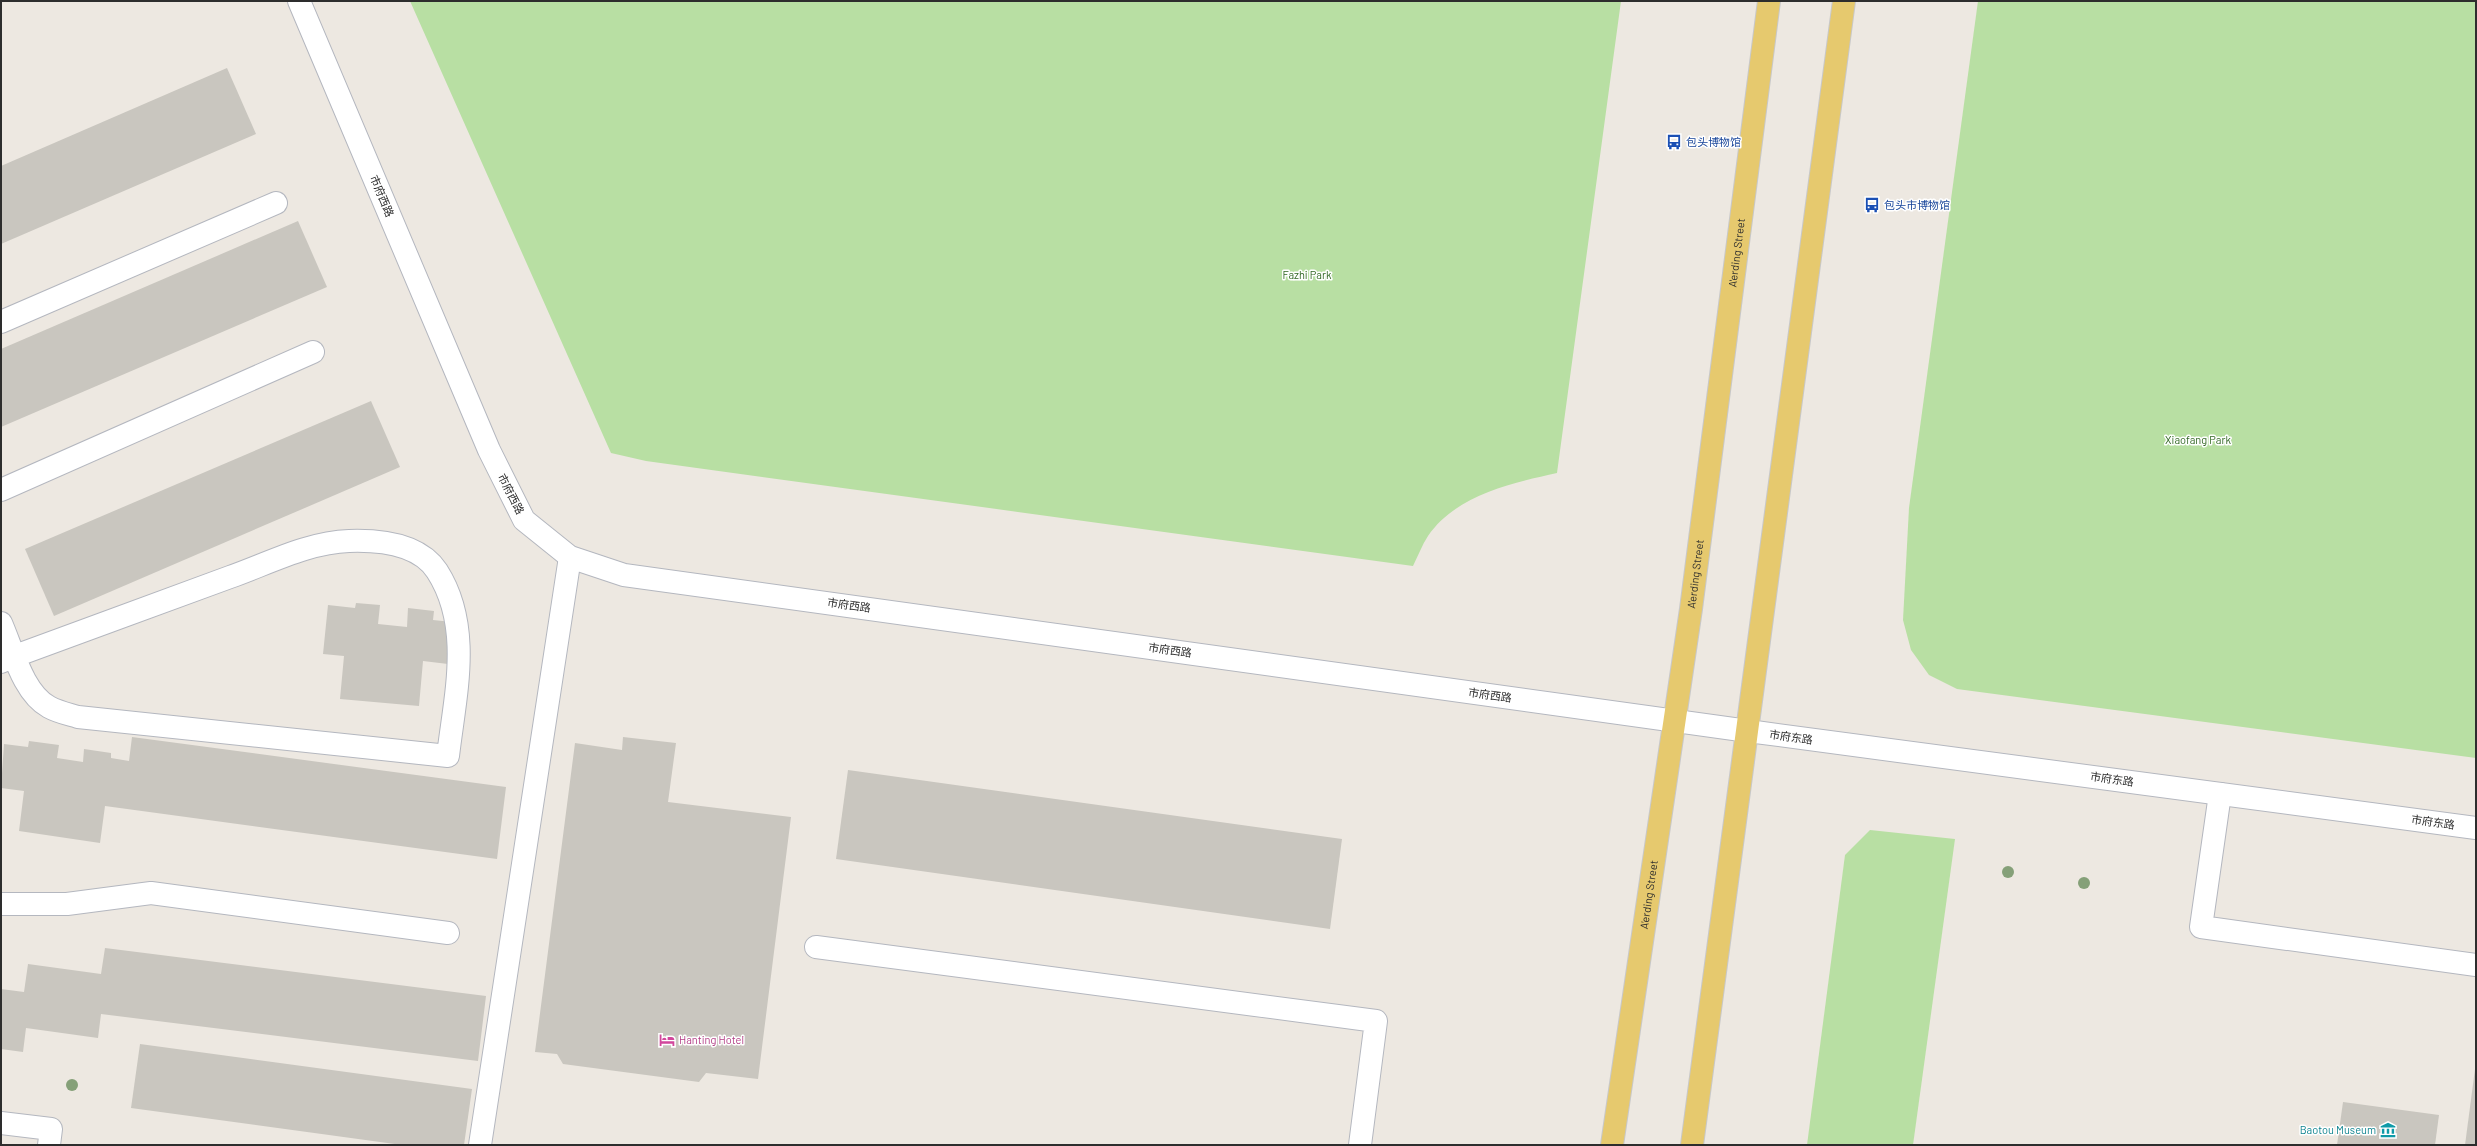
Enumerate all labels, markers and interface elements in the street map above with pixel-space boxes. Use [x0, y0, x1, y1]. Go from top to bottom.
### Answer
bus stop icon: 包头博物馆 [1665, 133, 1683, 151]
place label: 包头博物馆 [1686, 135, 1741, 148]
street label: 市府西路 [368, 173, 397, 219]
bus stop icon: 包头市博物馆 [1863, 196, 1881, 214]
place label: 包头市博物馆 [1884, 198, 1950, 211]
street label: A'erding Street [1725, 217, 1747, 288]
park label: Fazhi Park [1283, 268, 1332, 281]
park label: Xiaofang Park [2165, 433, 2231, 446]
street label: 市府西路 [496, 471, 527, 516]
street label: A'erding Street [1684, 539, 1706, 609]
street label: 市府西路 [826, 595, 872, 614]
street label: 市府西路 [1147, 640, 1193, 659]
street label: 市府西路 [1467, 685, 1513, 704]
street label: 市府东路 [1768, 727, 1814, 746]
street label: 市府东路 [2089, 769, 2135, 788]
street label: 市府东路 [2410, 812, 2456, 831]
street label: A'erding Street [1637, 859, 1660, 930]
hotel icon: Hanting Hotel [658, 1031, 676, 1049]
place label: Hanting Hotel [679, 1033, 744, 1046]
museum icon: Baotou Museum [2379, 1121, 2397, 1139]
place label: Baotou Museum [2300, 1123, 2376, 1136]

